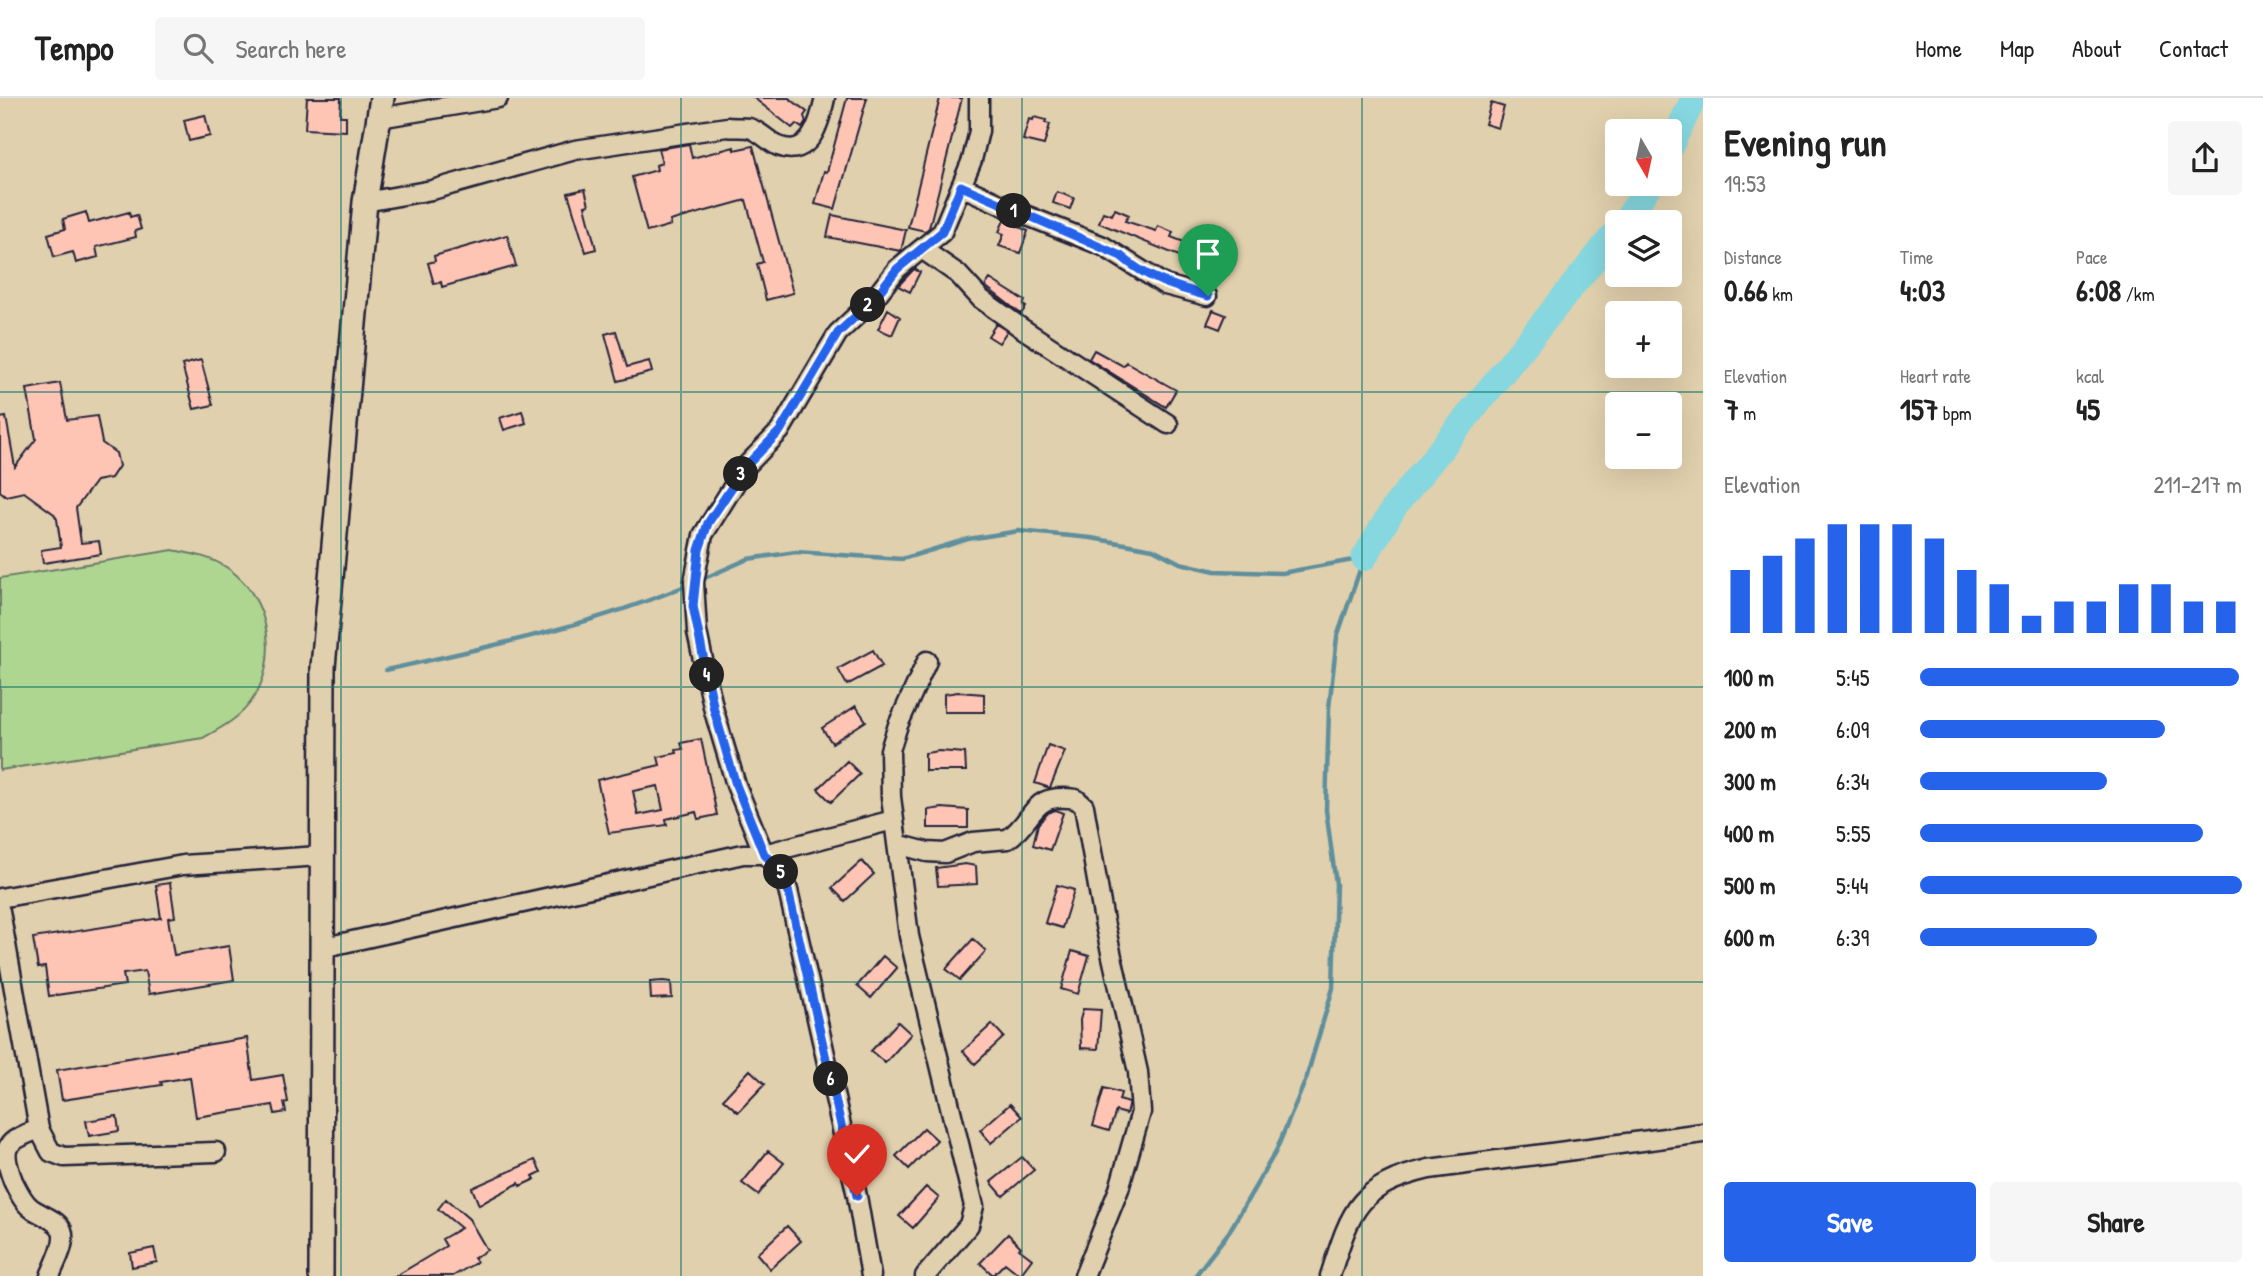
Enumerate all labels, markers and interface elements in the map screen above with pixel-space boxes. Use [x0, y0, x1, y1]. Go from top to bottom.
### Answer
search box [155, 17, 645, 80]
text: Tempo [35, 26, 113, 70]
icon: search [179, 29, 217, 67]
text: Search here [235, 31, 347, 66]
text: Home [1915, 32, 1962, 64]
text: Map [2000, 32, 2034, 64]
text: About [2072, 32, 2121, 64]
text: Contact [2159, 32, 2228, 64]
text: Evening run [1724, 116, 1887, 168]
north arrow [1605, 119, 1682, 196]
map controls [1605, 119, 1682, 469]
button: share [2168, 121, 2242, 195]
text: 19:53 [1724, 168, 1766, 199]
pin: 1 [996, 194, 1032, 228]
text: 1 [1010, 197, 1017, 223]
button: layers [1605, 210, 1682, 287]
pin [1178, 224, 1238, 296]
icon: arrive [1189, 235, 1227, 273]
text: Distance [1724, 244, 1782, 270]
text: Time [1900, 244, 1934, 270]
text: Pace [2076, 244, 2108, 270]
text: 0.66 [1724, 270, 1768, 310]
text: 4:03 [1900, 270, 1945, 310]
text: 6:08 [2076, 270, 2121, 310]
text: km [1768, 281, 1793, 307]
text: /km [2121, 281, 2155, 307]
pin: 2 [850, 288, 886, 322]
text: 2 [863, 291, 872, 317]
button: + [1605, 301, 1682, 378]
text: Elevation [1724, 363, 1787, 389]
text: Heart rate [1900, 363, 1971, 389]
text: kcal [2076, 363, 2104, 389]
text: 7 [1724, 389, 1739, 429]
text: 157 [1900, 389, 1938, 429]
text: 45 [2076, 389, 2100, 429]
button: − [1605, 392, 1682, 469]
text: m [1739, 400, 1756, 426]
text: bpm [1938, 400, 1972, 426]
pin: 3 [724, 456, 758, 492]
text: 3 [736, 460, 745, 486]
text: Elevation [1724, 469, 1800, 500]
text: 211–217 m [2153, 469, 2242, 500]
pin: 4 [690, 658, 724, 692]
text: 4 [703, 661, 710, 687]
text: 100 m [1724, 662, 1774, 693]
text: 5:45 [1836, 662, 1869, 693]
text: 200 m [1724, 714, 1776, 745]
text: 6:09 [1836, 714, 1869, 745]
text: 300 m [1724, 766, 1776, 797]
text: 6:34 [1836, 766, 1869, 797]
text: 400 m [1724, 818, 1774, 849]
text: 5:55 [1836, 818, 1871, 849]
pin: 5 [764, 854, 798, 890]
text: 5 [776, 858, 785, 884]
text: 500 m [1724, 870, 1775, 901]
text: 5:44 [1836, 870, 1868, 901]
text: 600 m [1724, 922, 1775, 953]
text: 6:39 [1836, 922, 1869, 953]
pin: 6 [814, 1062, 848, 1096]
text: 6 [827, 1065, 834, 1091]
pin [827, 1124, 887, 1196]
icon: check [838, 1135, 876, 1173]
button: Save [1724, 1182, 1976, 1262]
button: Share [1990, 1182, 2242, 1262]

